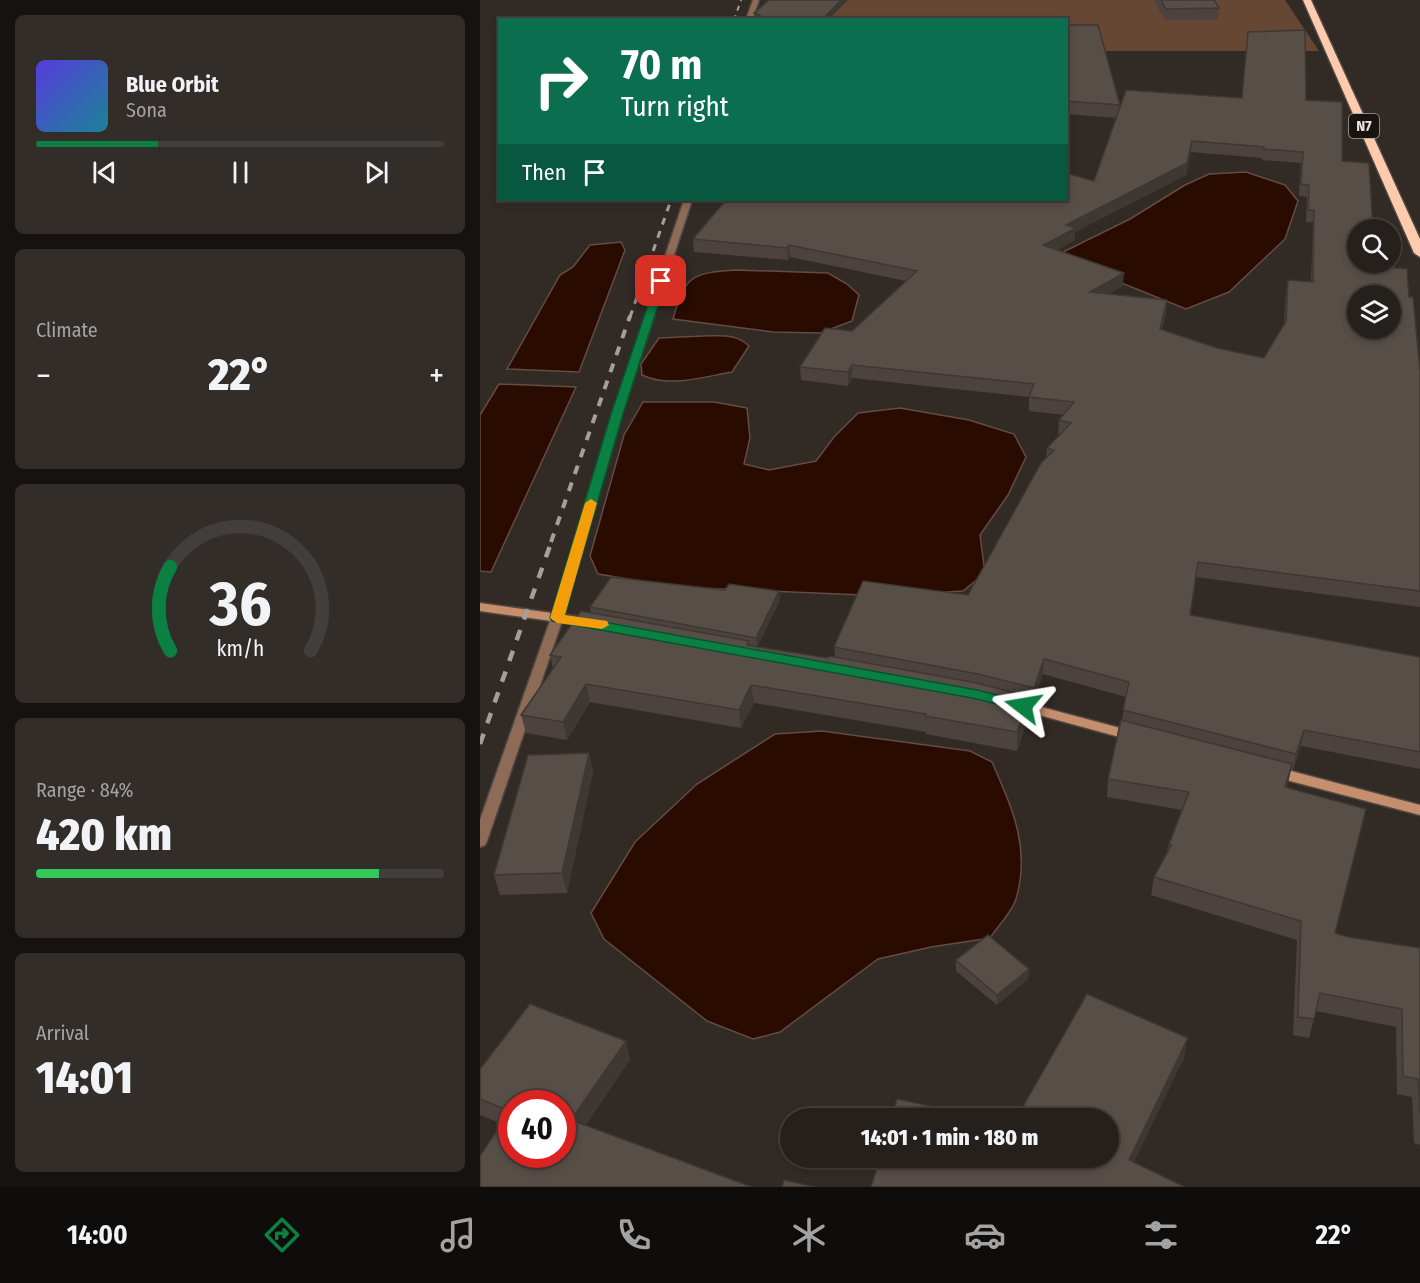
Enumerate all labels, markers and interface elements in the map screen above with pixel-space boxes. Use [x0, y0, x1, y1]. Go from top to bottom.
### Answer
text: 70 m [621, 40, 702, 90]
icon: right [522, 42, 600, 120]
text: Blue Orbit [126, 71, 219, 98]
text: Turn right [621, 91, 729, 123]
text: Sona [126, 98, 167, 122]
road number: N7 [1349, 114, 1379, 138]
icon: previous [88, 156, 121, 189]
icon: pause [224, 156, 257, 189]
icon: next [360, 156, 393, 189]
icon: arrive [578, 156, 611, 189]
text: Then [522, 159, 566, 186]
map controls [1347, 219, 1401, 339]
button: search [1347, 219, 1401, 273]
pin [635, 255, 686, 306]
icon: arrive [644, 264, 677, 297]
button: layers [1347, 285, 1401, 339]
text: Climate [36, 318, 98, 342]
text: 22° [208, 348, 272, 402]
text: − [36, 356, 51, 396]
text: + [429, 356, 444, 396]
text: 36 [208, 567, 271, 642]
text: km/h [216, 636, 264, 662]
position arrow [991, 674, 1055, 738]
text: Range · 84% [36, 778, 133, 802]
text: 420 km [36, 808, 172, 862]
text: Arrival [36, 1021, 89, 1045]
text: 14:01 [36, 1051, 133, 1105]
speed limit sign: 40 [498, 1090, 576, 1168]
text: 14:01 · 1 min · 180 m [861, 1124, 1038, 1151]
icon: directions [261, 1214, 303, 1256]
icon: music [437, 1214, 479, 1256]
icon: phone [613, 1214, 655, 1256]
icon: climate [788, 1214, 830, 1256]
icon: car [964, 1214, 1006, 1256]
icon: filters [1140, 1214, 1182, 1256]
text: 14:00 [67, 1219, 128, 1251]
text: 22° [1316, 1219, 1353, 1251]

